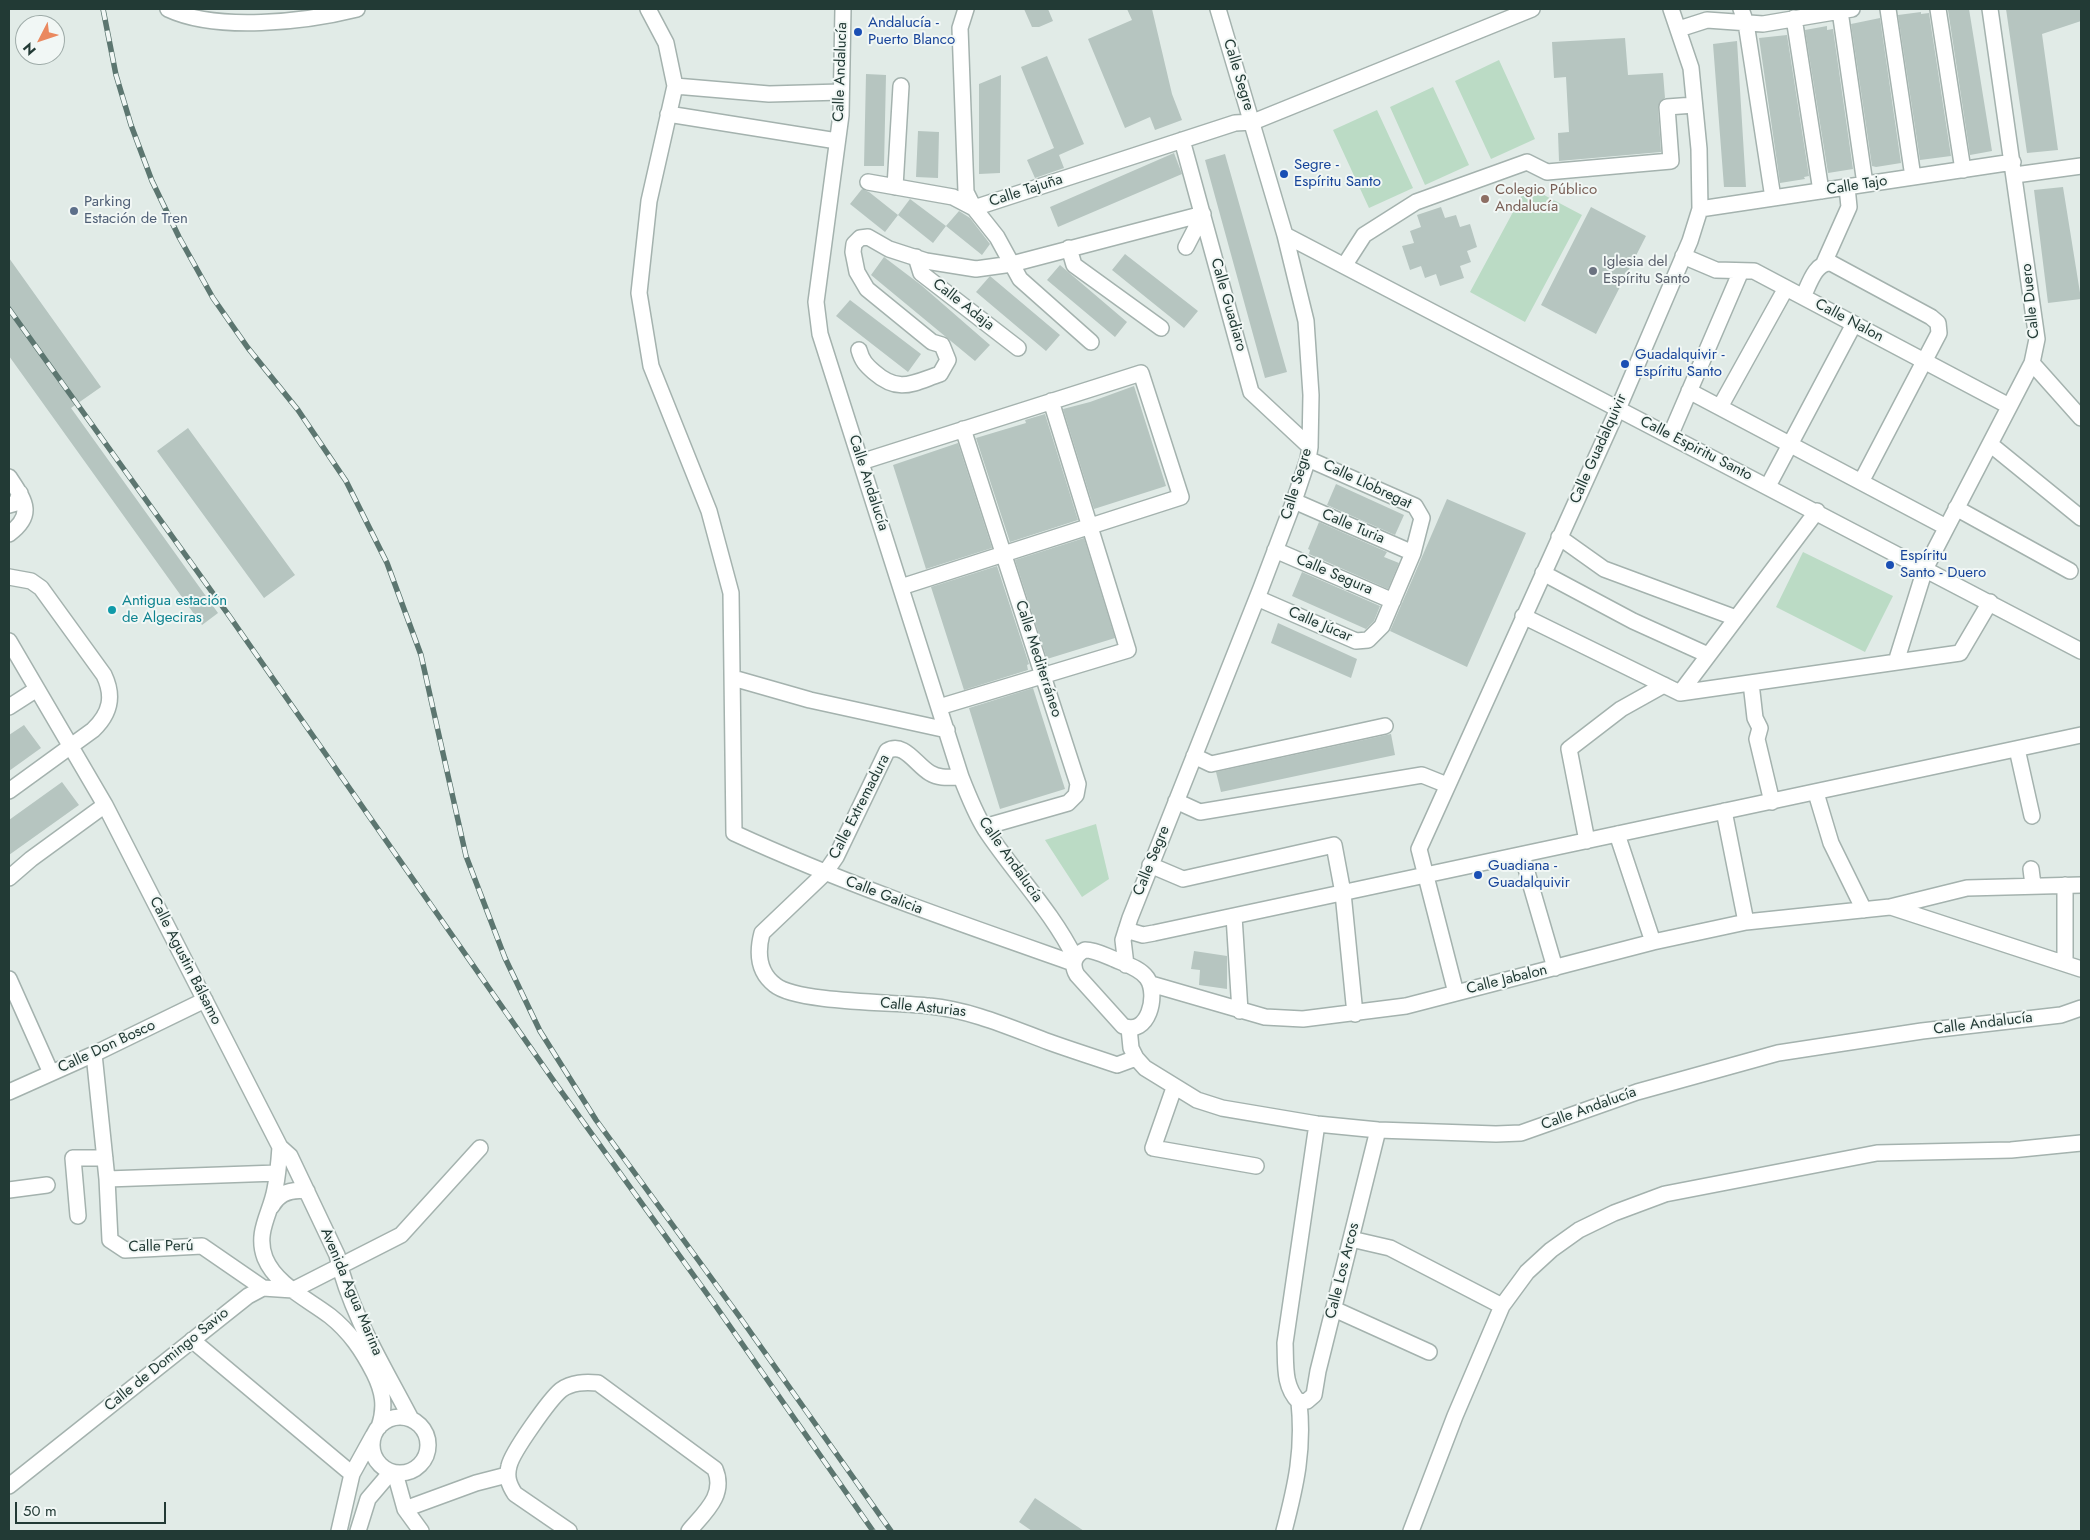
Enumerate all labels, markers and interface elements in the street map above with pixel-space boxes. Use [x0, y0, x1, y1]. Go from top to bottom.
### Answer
place label: Andalucía - Puerto Blanco [868, 14, 955, 49]
north arrow [15, 15, 65, 65]
street label: Calle Andalucía [830, 22, 852, 122]
marker: Andalucía - Puerto Blanco [852, 26, 864, 38]
street label: Calle Segre [1219, 37, 1257, 113]
text: N [18, 38, 41, 60]
place label: Segre - Espíritu Santo [1294, 156, 1381, 191]
marker: Segre - Espíritu Santo [1278, 168, 1290, 180]
street label: Calle Tajuña [987, 171, 1065, 211]
street label: Calle Tajo [1825, 172, 1889, 200]
place label: Colegio Público Andalucía [1495, 181, 1597, 216]
place label: Parking Estación de Tren [84, 193, 188, 228]
marker: Colegio Público Andalucía [1479, 193, 1491, 205]
marker: Parking Estación de Tren [68, 205, 80, 217]
place label: Iglesia del Espíritu Santo [1603, 253, 1690, 288]
street label: Calle Guadiaro [1206, 256, 1250, 354]
street label: Calle Duero [2018, 263, 2044, 339]
marker: Iglesia del Espíritu Santo [1587, 265, 1599, 277]
street label: Calle Adaja [929, 275, 997, 335]
street label: Calle Nalon [1812, 295, 1886, 347]
place label: Guadalquivir - Espíritu Santo [1635, 346, 1725, 381]
marker: Guadalquivir - Espíritu Santo [1619, 358, 1631, 370]
street label: Calle Guadalquivir [1567, 391, 1631, 507]
street label: Calle Espiritu Santo [1637, 413, 1755, 485]
street label: Calle Andalucía [844, 433, 892, 533]
street label: Calle Segre [1278, 446, 1316, 522]
street label: Calle Llobregat [1320, 457, 1414, 513]
street label: Calle Turia [1319, 506, 1387, 548]
place label: Espíritu Santo - Duero [1900, 547, 1986, 582]
street label: Calle Segura [1293, 551, 1375, 599]
marker: Espíritu Santo - Duero [1884, 559, 1896, 571]
place label: Antigua estación de Algeciras [122, 592, 227, 627]
street label: Calle Mediterráneo [1011, 598, 1065, 720]
marker: Antigua estación de Algeciras [106, 604, 118, 616]
street label: Calle Júcar [1285, 604, 1355, 646]
street label: Calle Extremadura [826, 752, 894, 862]
street label: Calle Andalucía [974, 814, 1046, 906]
street label: Calle Segre [1130, 823, 1174, 899]
place label: Guadiana - Guadalquivir [1488, 857, 1570, 892]
marker: Guadiana - Guadalquivir [1472, 869, 1484, 881]
street label: Calle Galicia [843, 873, 925, 919]
street label: Calle Agustin Bálsamo [145, 894, 225, 1028]
street label: Calle Jabalon [1465, 961, 1549, 999]
street label: Calle Asturias [879, 995, 967, 1021]
street label: Calle Andalucía [1932, 1009, 2034, 1039]
street label: Calle Don Bosco [55, 1017, 159, 1077]
street label: Calle Andalucía [1539, 1083, 1639, 1135]
street label: Calle Los Arcos [1322, 1221, 1364, 1321]
street label: Avenida Agua Marina [316, 1226, 386, 1358]
street label: Calle Perú [128, 1237, 194, 1257]
street label: Calle de Domingo Savio [101, 1304, 233, 1416]
scale bar [18, 1492, 169, 1524]
text: 50 m [23, 1500, 57, 1522]

